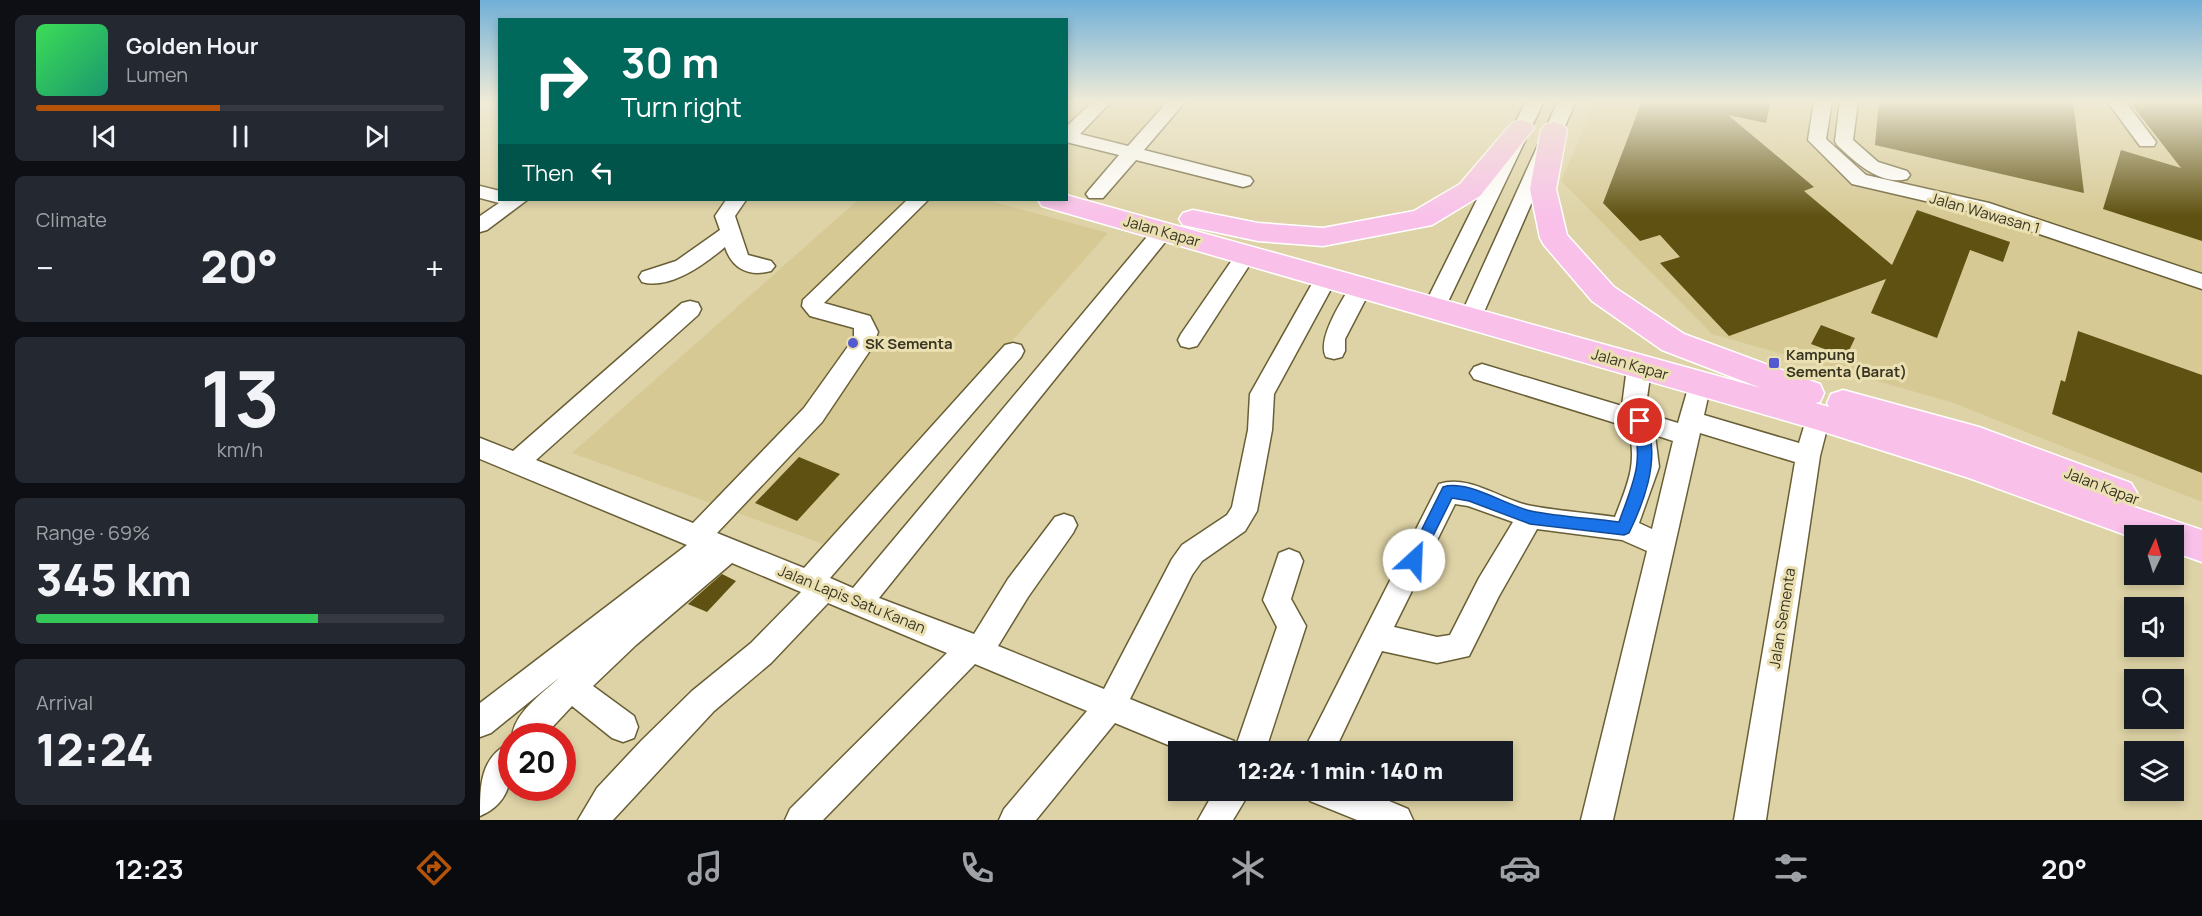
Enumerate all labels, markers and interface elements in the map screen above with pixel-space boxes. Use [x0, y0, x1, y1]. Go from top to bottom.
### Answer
text: Golden Hour [126, 31, 259, 61]
text: 30 m [621, 33, 719, 91]
icon: right [522, 42, 600, 120]
text: Lumen [126, 61, 188, 88]
text: Turn right [621, 88, 742, 125]
icon: previous [88, 120, 121, 153]
icon: pause [224, 120, 257, 153]
icon: next [360, 120, 393, 153]
icon: left [586, 156, 619, 189]
text: Then [522, 158, 574, 188]
street label: Jalan Wawasan 1 [1927, 187, 2043, 239]
text: Climate [36, 206, 107, 233]
street label: Jalan Kapar [1121, 210, 1203, 252]
text: 20° [201, 235, 278, 297]
text: − [36, 245, 54, 290]
text: + [425, 245, 444, 290]
place label: SK Sementa [865, 333, 953, 354]
marker: SK Sementa [846, 336, 860, 350]
street label: Jalan Kapar [1589, 343, 1671, 385]
text: 13 [200, 344, 280, 450]
place label: Kampung Sementa (Barat) [1786, 344, 1907, 382]
marker: Kampung Sementa (Barat) [1767, 356, 1781, 370]
pin [1614, 395, 1665, 446]
icon: arrive [1623, 404, 1656, 437]
text: km/h [217, 436, 263, 463]
street label: Jalan Kapar [2061, 462, 2143, 510]
text: Range · 69% [36, 519, 150, 546]
north arrow [2124, 525, 2184, 585]
map controls [2124, 525, 2184, 801]
position arrow [1382, 528, 1446, 592]
text: 345 km [36, 548, 192, 610]
street label: Jalan Lapis Satu Kanan [775, 560, 929, 638]
street label: Jalan Sementa [1764, 566, 1800, 670]
button: sound [2124, 597, 2184, 657]
button: search [2124, 669, 2184, 729]
text: Arrival [36, 689, 93, 716]
text: 12:24 [36, 718, 154, 780]
speed limit sign: 20 [498, 723, 576, 801]
button: layers [2124, 741, 2184, 801]
text: 12:24 · 1 min · 140 m [1238, 756, 1443, 786]
icon: directions [413, 847, 455, 889]
icon: music [684, 847, 726, 889]
icon: phone [956, 847, 998, 889]
icon: climate [1227, 847, 1269, 889]
icon: car [1499, 847, 1541, 889]
icon: filters [1770, 847, 1812, 889]
text: 12:23 [115, 850, 184, 887]
text: 20° [2041, 850, 2087, 887]

